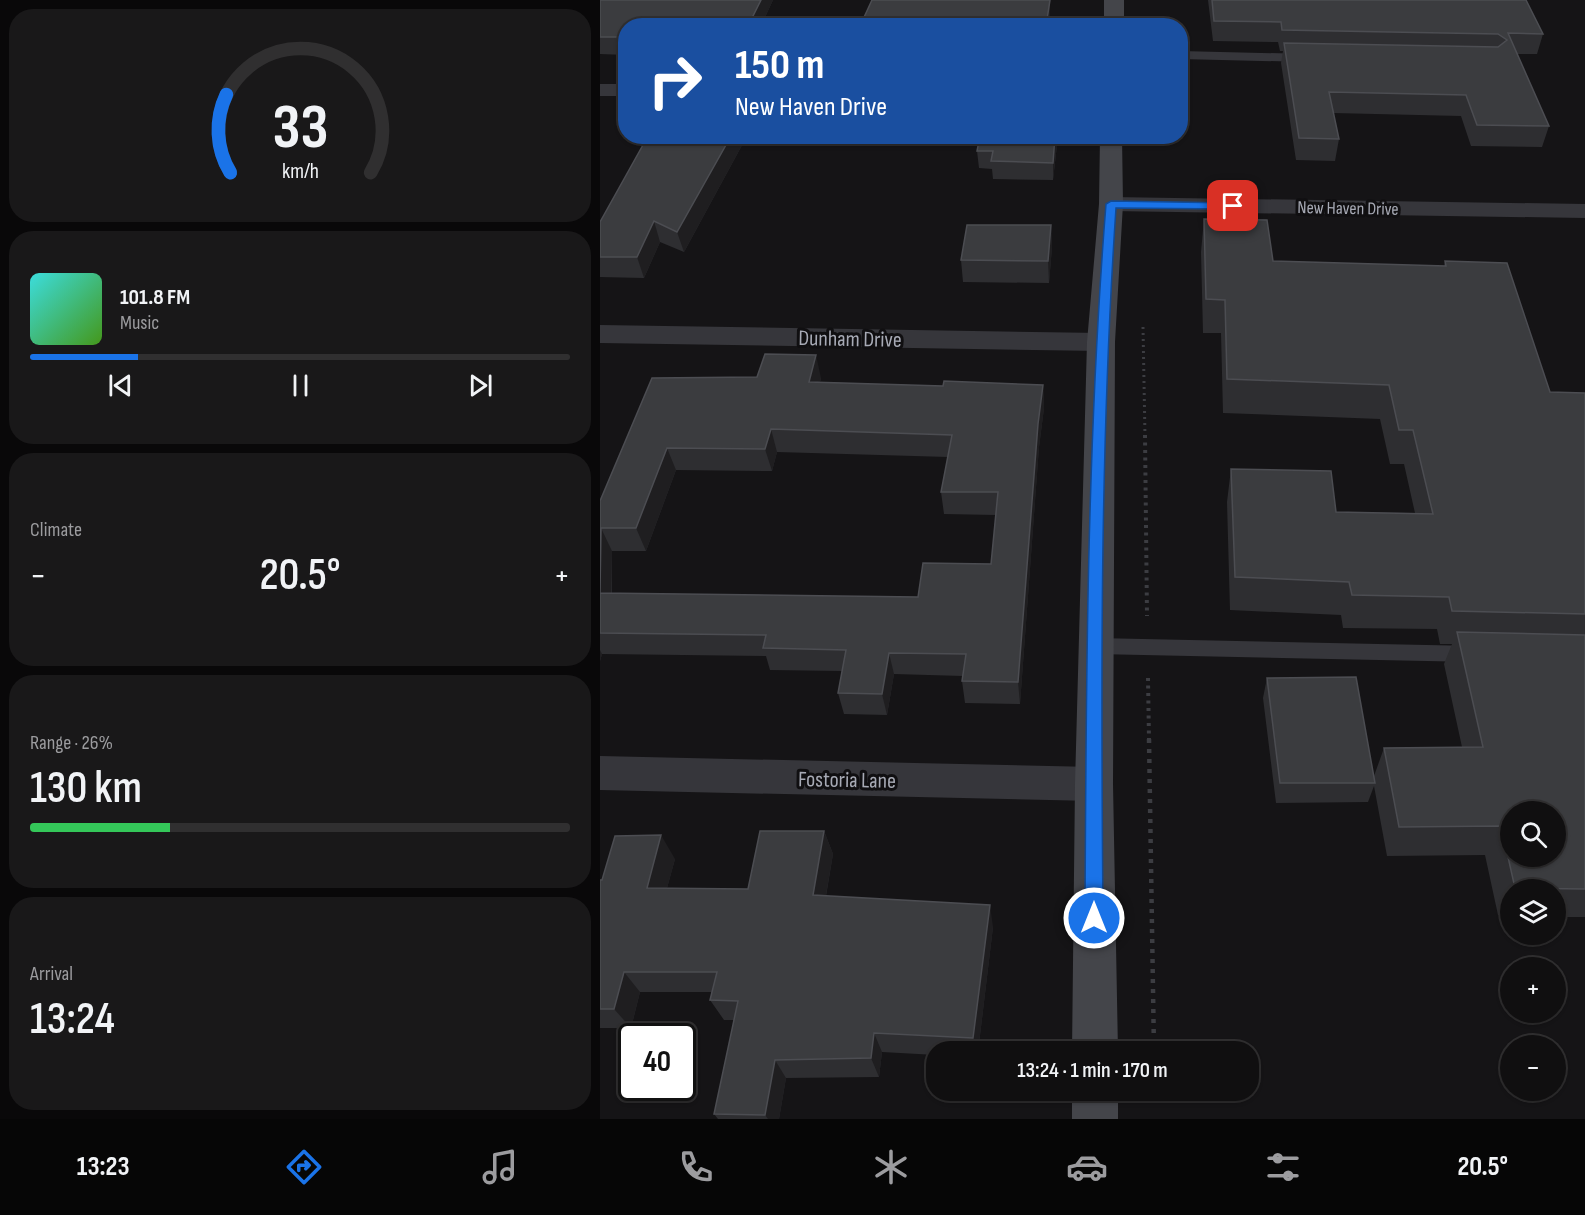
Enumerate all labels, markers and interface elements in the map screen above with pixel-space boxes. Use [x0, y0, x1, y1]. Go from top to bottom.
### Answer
text: 150 m [735, 40, 824, 91]
icon: right [636, 42, 714, 120]
text: 33 [272, 91, 328, 166]
text: New Haven Drive [735, 91, 887, 123]
text: km/h [281, 159, 319, 184]
pin [1207, 180, 1258, 231]
icon: arrive [1216, 189, 1249, 222]
street label: New Haven Drive [1297, 197, 1399, 220]
text: 101.8 FM [120, 284, 190, 311]
text: Music [120, 311, 159, 335]
street label: Dunham Drive [798, 325, 902, 354]
icon: previous [104, 369, 137, 402]
icon: pause [284, 369, 317, 402]
icon: next [464, 369, 497, 402]
text: Climate [30, 518, 82, 542]
text: 20.5° [259, 548, 341, 603]
text: − [30, 556, 46, 596]
text: + [554, 556, 570, 596]
text: Range · 26% [30, 731, 113, 755]
text: 130 km [30, 761, 142, 816]
street label: Fostoria Lane [798, 766, 896, 795]
map controls [1500, 801, 1566, 1101]
button: search [1500, 801, 1566, 867]
button: layers [1500, 879, 1566, 945]
position arrow [1062, 886, 1126, 950]
button: + [1500, 957, 1566, 1023]
text: Arrival [30, 962, 73, 986]
text: 13:24 [30, 992, 115, 1047]
speed limit sign: 40 [618, 1023, 696, 1101]
button: − [1500, 1035, 1566, 1101]
text: 13:24 · 1 min · 170 m [1017, 1057, 1168, 1084]
icon: directions [283, 1146, 325, 1188]
icon: music [479, 1146, 521, 1188]
icon: phone [675, 1146, 717, 1188]
icon: climate [870, 1146, 912, 1188]
icon: car [1066, 1146, 1108, 1188]
icon: filters [1262, 1146, 1304, 1188]
text: 13:23 [77, 1151, 130, 1183]
text: 20.5° [1458, 1151, 1508, 1183]

